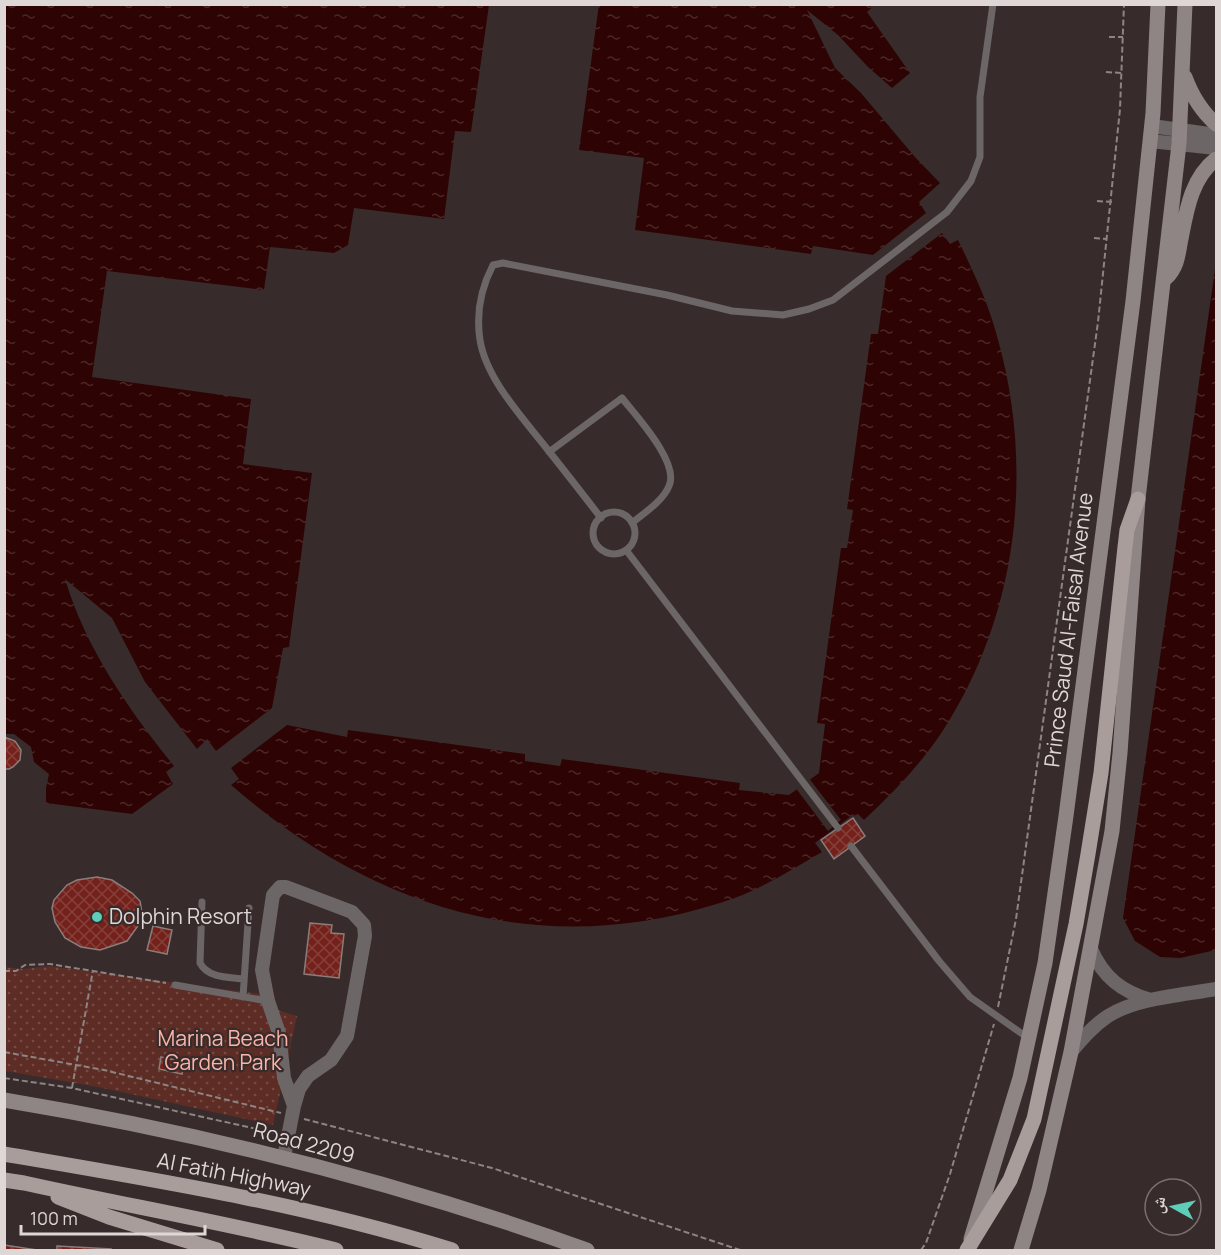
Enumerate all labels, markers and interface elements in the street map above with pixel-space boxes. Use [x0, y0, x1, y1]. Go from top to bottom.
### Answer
street label: Prince Saud Al-Faisal Avenue [1037, 491, 1099, 769]
place label: Dolphin Resort [109, 902, 252, 930]
marker: Dolphin Resort [90, 910, 104, 924]
park label: Marina Beach Garden Park [158, 1024, 288, 1076]
street label: Road 2209 [251, 1115, 358, 1169]
street label: Al Fatih Highway [155, 1145, 313, 1203]
north arrow [1143, 1177, 1203, 1237]
text: ش [1146, 1195, 1170, 1215]
scale bar [21, 1198, 206, 1236]
text: 100 m [30, 1206, 78, 1230]

